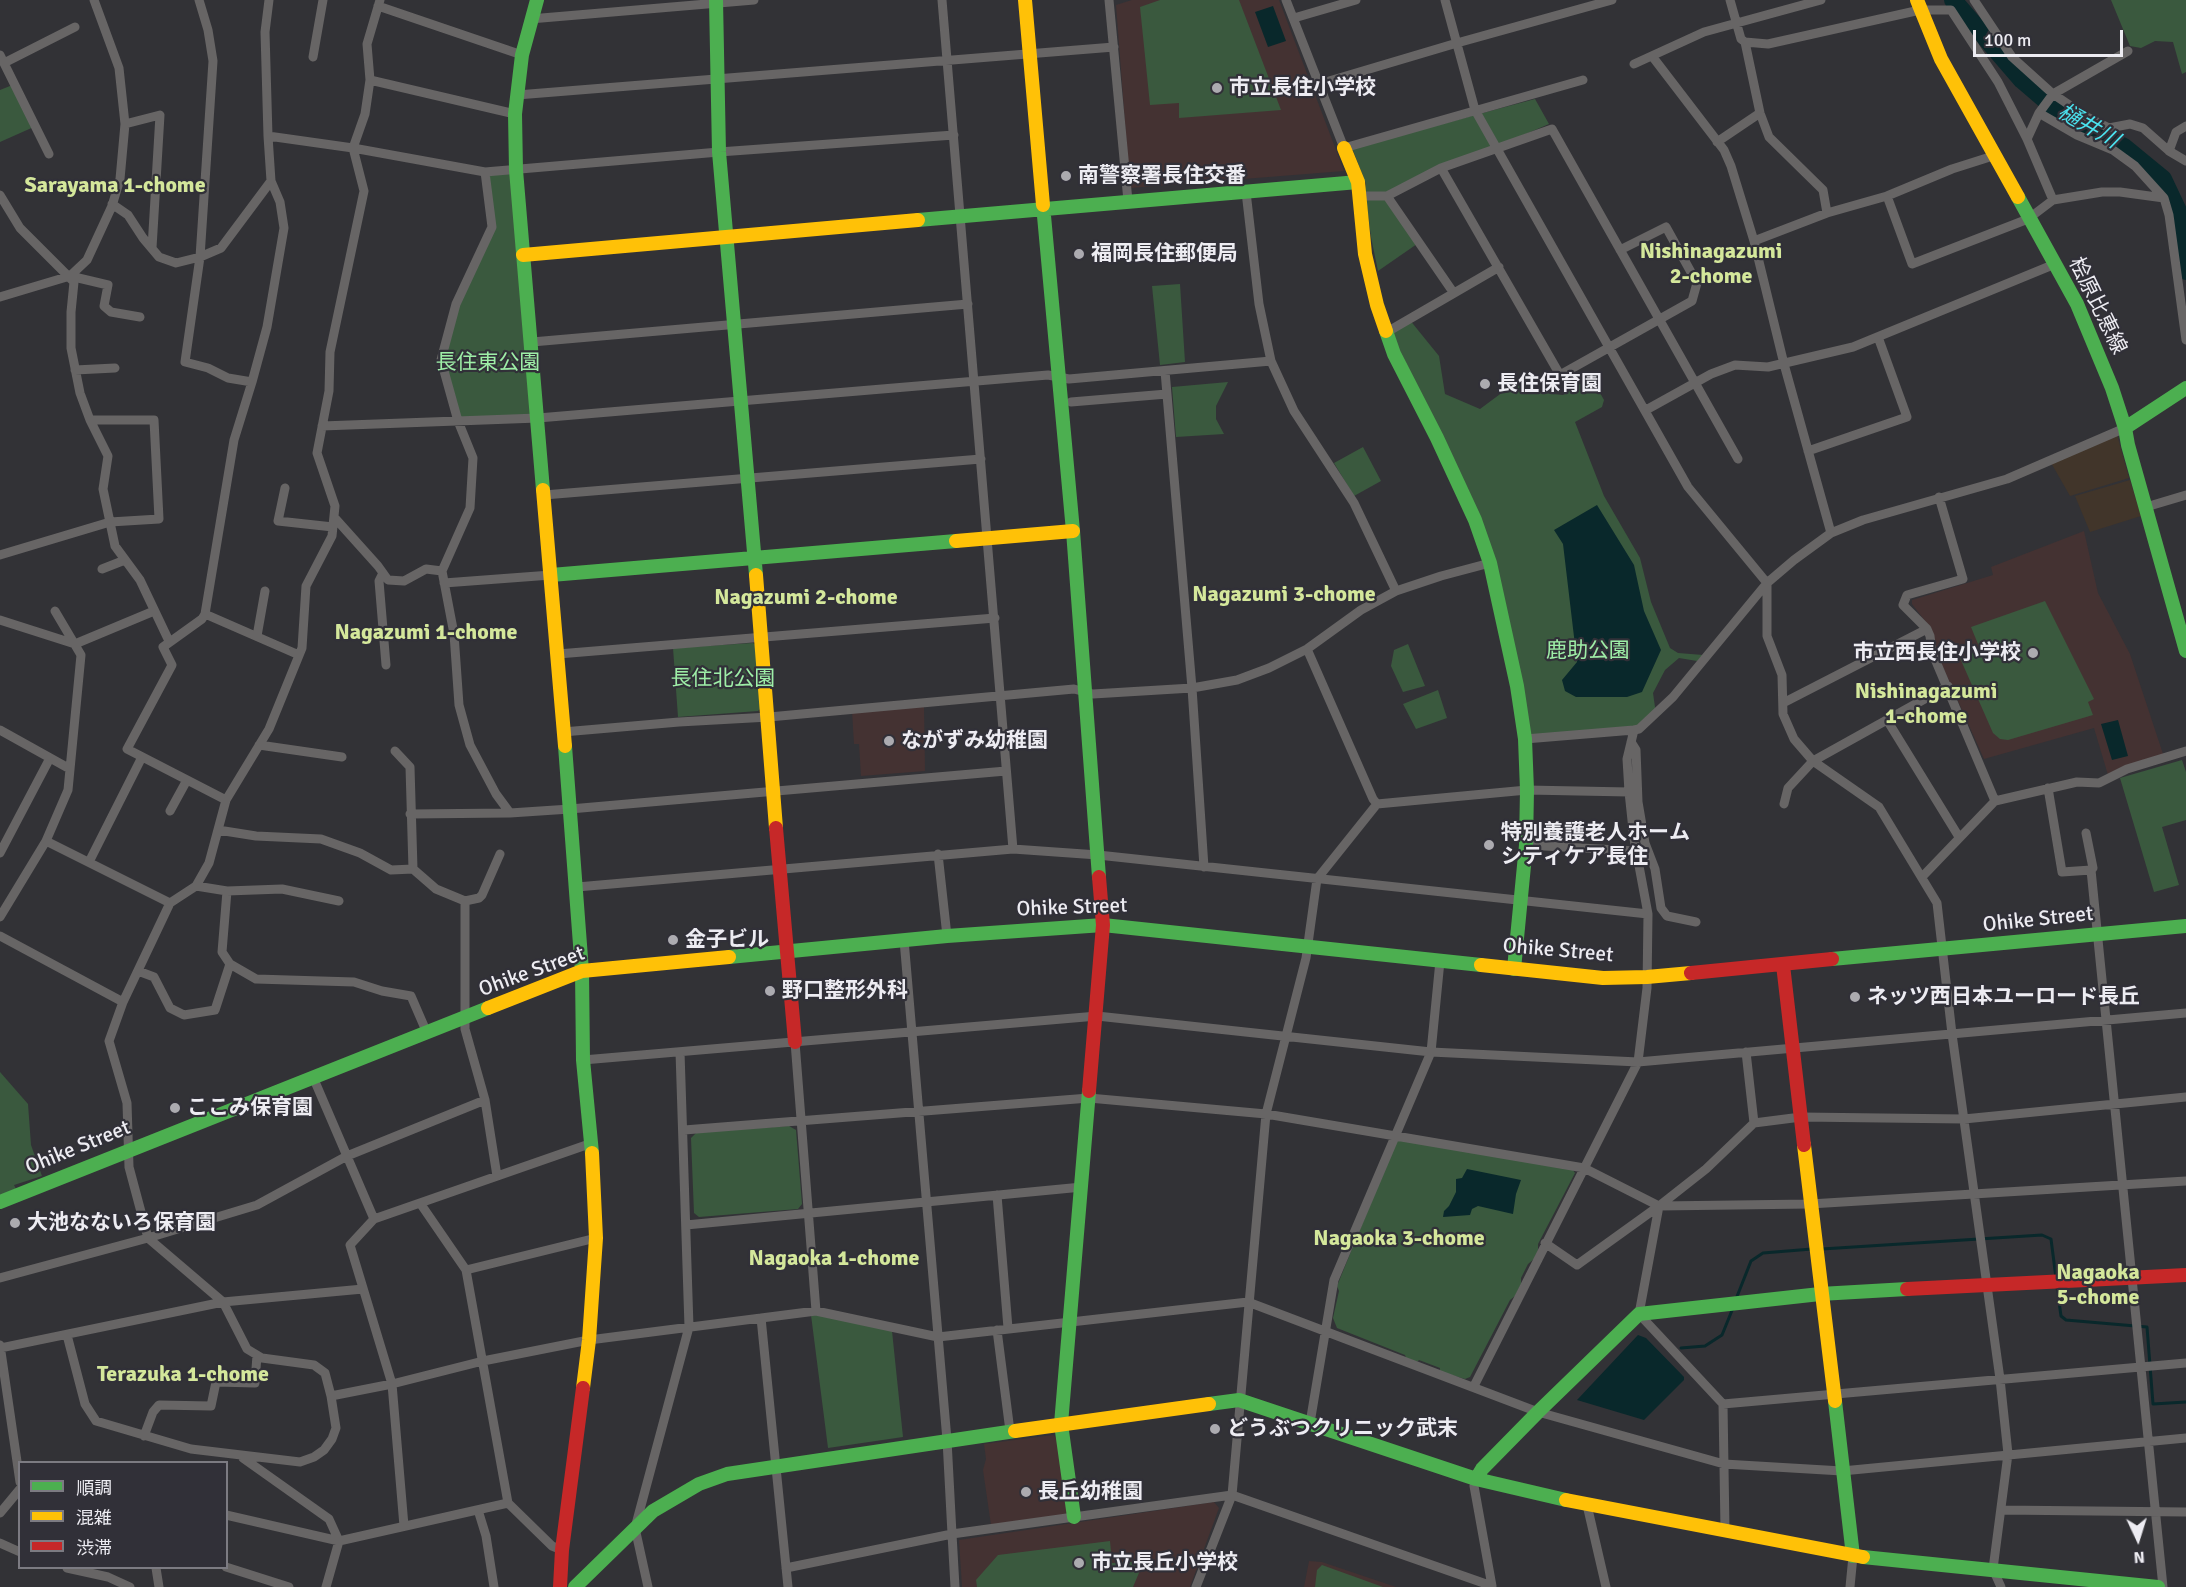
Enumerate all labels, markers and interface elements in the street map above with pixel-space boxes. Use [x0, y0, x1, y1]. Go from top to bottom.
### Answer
scale bar [1976, 18, 2126, 56]
text: 100 m [1984, 29, 2031, 51]
place label: 市立長住小学校 [1229, 75, 1376, 101]
marker: 市立長住小学校 [1210, 81, 1224, 95]
water label: 樋井川 [2053, 99, 2123, 155]
place label: 南警察署長住交番 [1078, 163, 1246, 189]
marker: 南警察署長住交番 [1059, 169, 1073, 183]
district label: Sarayama 1-chome [24, 173, 206, 199]
district label: Nishinagazumi 2-chome [1640, 239, 1782, 290]
place label: 福岡長住郵便局 [1091, 241, 1238, 267]
marker: 福岡長住郵便局 [1072, 247, 1086, 261]
street label: 桧原比恵線 [2063, 253, 2131, 359]
park label: 長住東公園 [436, 350, 540, 376]
place label: 長住保育園 [1497, 371, 1602, 397]
marker: 長住保育園 [1478, 377, 1492, 391]
district label: Nagazumi 3-chome [1192, 582, 1376, 608]
district label: Nagazumi 2-chome [714, 585, 898, 611]
district label: Nagazumi 1-chome [335, 620, 517, 646]
park label: 鹿助公園 [1546, 638, 1630, 664]
place label: 市立西長住小学校 [1853, 640, 2021, 666]
marker: 市立西長住小学校 [2026, 646, 2040, 660]
park label: 長住北公園 [671, 666, 775, 692]
district label: Nishinagazumi 1-chome [1855, 679, 1997, 730]
place label: ながずみ幼稚園 [901, 728, 1048, 754]
marker: ながずみ幼稚園 [882, 734, 896, 748]
place label: 特別養護老人ホーム シティケア長住 [1501, 820, 1690, 870]
marker: 特別養護老人ホーム シティケア長住 [1482, 838, 1496, 852]
street label: Ohike Street [1016, 893, 1128, 923]
street label: Ohike Street [1982, 902, 2094, 938]
place label: 金子ビル [685, 927, 769, 953]
marker: 金子ビル [666, 933, 680, 947]
street label: Ohike Street [1502, 934, 1614, 968]
street label: Ohike Street [476, 941, 588, 1003]
place label: 野口整形外科 [782, 978, 908, 1004]
marker: 野口整形外科 [763, 984, 777, 998]
place label: ネッツ西日本ユーロード長丘 [1867, 984, 2140, 1010]
marker: ネッツ西日本ユーロード長丘 [1848, 990, 1862, 1004]
place label: ここみ保育園 [187, 1095, 313, 1121]
marker: ここみ保育園 [168, 1101, 182, 1115]
street label: Ohike Street [22, 1116, 134, 1180]
place label: 大池なないろ保育園 [27, 1210, 216, 1236]
marker: 大池なないろ保育園 [8, 1216, 22, 1230]
district label: Nagaoka 3-chome [1313, 1226, 1485, 1252]
district label: Nagaoka 1-chome [749, 1246, 919, 1272]
district label: Nagaoka 5-chome [2056, 1260, 2140, 1312]
district label: Terazuka 1-chome [97, 1362, 269, 1388]
place label: どうぶつクリニック武末 [1227, 1416, 1458, 1442]
marker: どうぶつクリニック武末 [1208, 1422, 1222, 1436]
legend [18, 1461, 228, 1569]
text: 順調 [76, 1477, 112, 1499]
place label: 長丘幼稚園 [1038, 1479, 1143, 1505]
marker: 長丘幼稚園 [1019, 1485, 1033, 1499]
text: 混雑 [76, 1507, 112, 1529]
north arrow [2108, 1509, 2168, 1569]
text: 渋滞 [76, 1537, 112, 1559]
text: N [2133, 1547, 2146, 1567]
place label: 市立長丘小学校 [1091, 1550, 1238, 1576]
marker: 市立長丘小学校 [1072, 1556, 1086, 1570]

